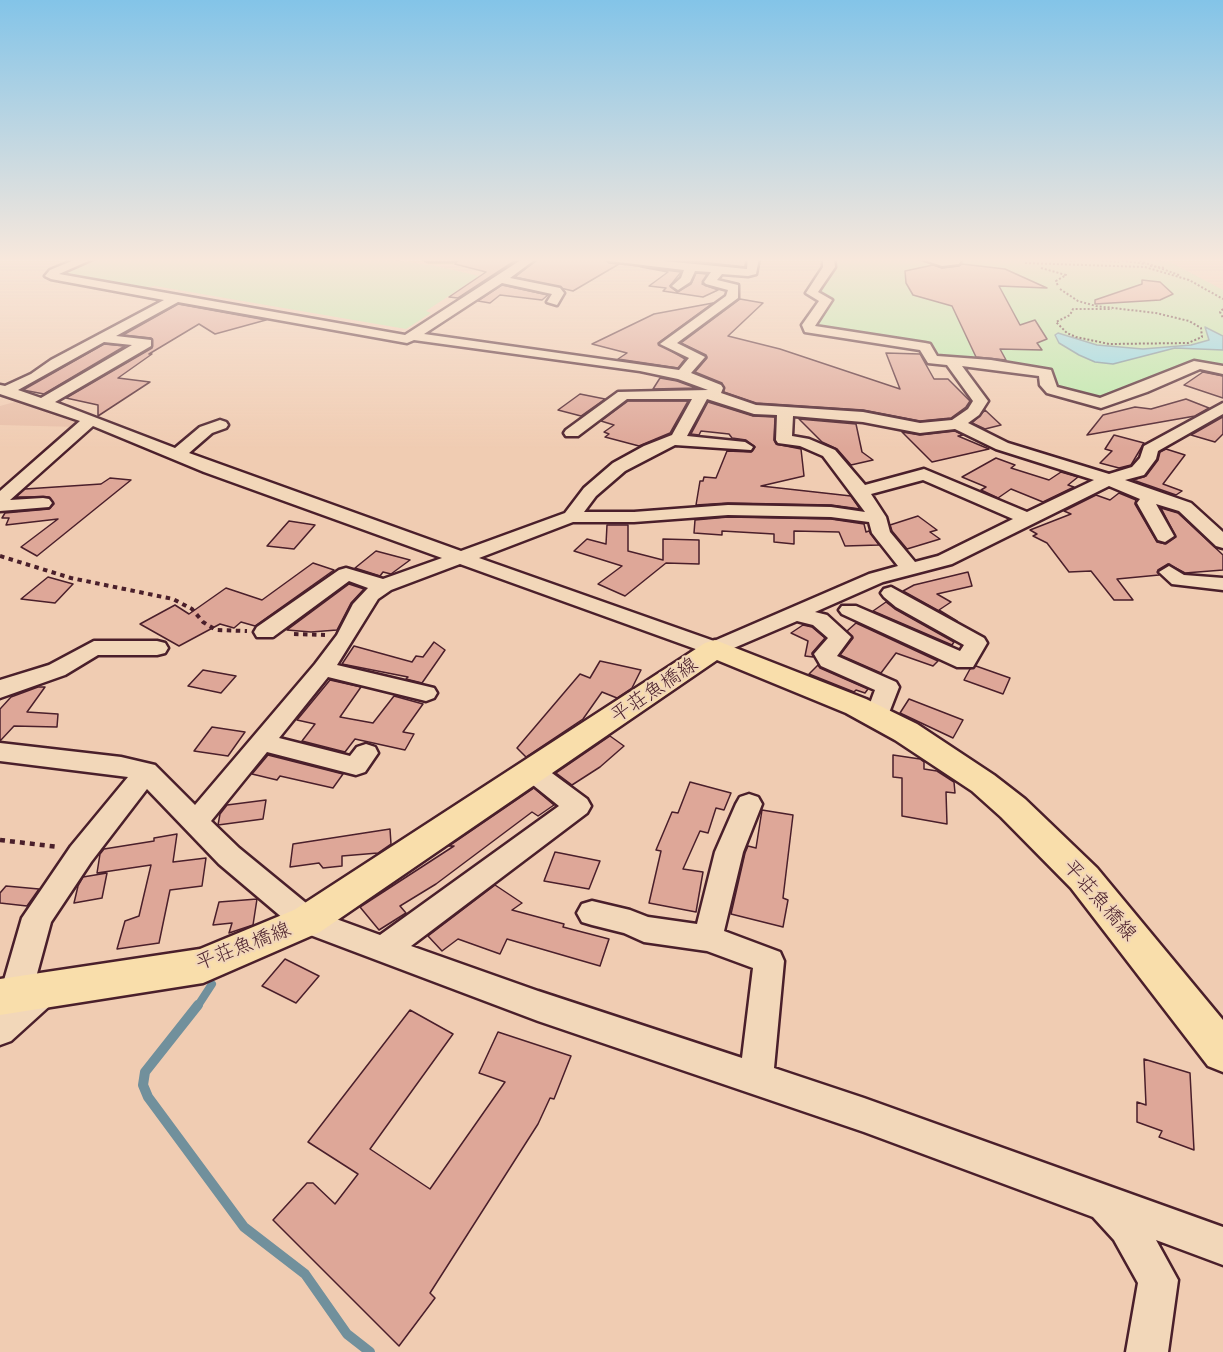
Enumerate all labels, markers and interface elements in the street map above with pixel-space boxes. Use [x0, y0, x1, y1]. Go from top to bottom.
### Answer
street label: 平荘魚橋線 [606, 652, 702, 728]
street label: 平荘魚橋線 [1058, 854, 1142, 946]
street label: 平荘魚橋線 [192, 917, 294, 975]

